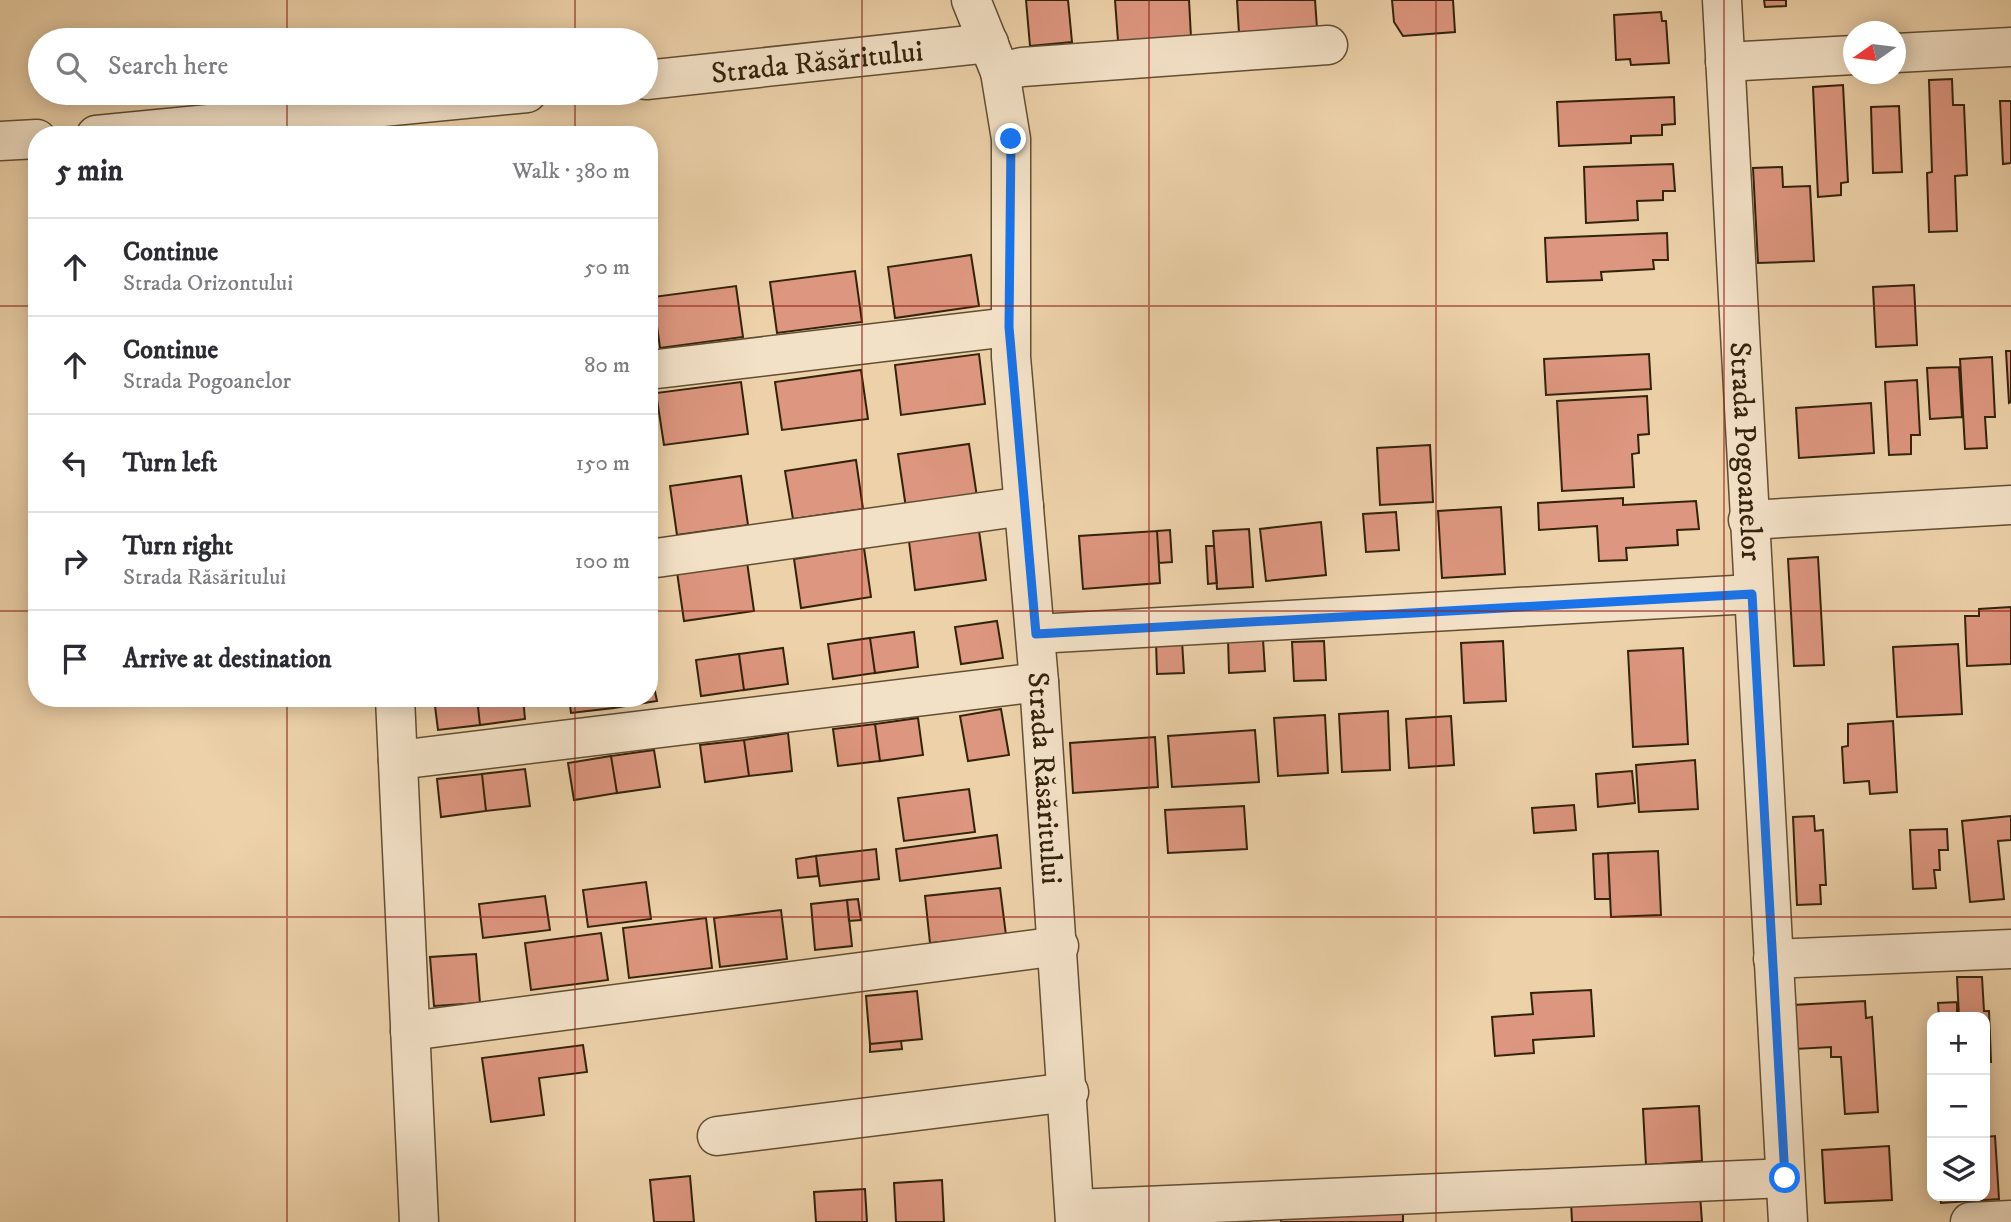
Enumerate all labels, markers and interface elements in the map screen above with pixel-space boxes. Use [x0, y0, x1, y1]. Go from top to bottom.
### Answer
north arrow [1843, 21, 1906, 84]
search box [28, 28, 658, 105]
street label: Strada Răsăritului [709, 33, 925, 93]
icon: search [52, 48, 90, 86]
text: Search here [108, 50, 228, 83]
route end [995, 123, 1026, 154]
text: 5 min [56, 153, 123, 190]
text: Walk · 380 m [512, 157, 630, 186]
text: Continue [123, 236, 218, 269]
icon: ahead [56, 248, 94, 286]
text: 50 m [584, 253, 630, 282]
text: Strada Orizontului [123, 269, 293, 298]
text: Continue [123, 334, 218, 367]
street label: Strada Pogoanelor [1720, 341, 1769, 562]
icon: ahead [56, 346, 94, 384]
text: 80 m [584, 351, 630, 380]
text: Strada Pogoanelor [123, 367, 291, 396]
icon: left [56, 444, 94, 482]
text: Turn left [123, 447, 217, 480]
text: 150 m [576, 449, 630, 478]
text: Turn right [123, 530, 233, 563]
icon: right [56, 542, 94, 580]
text: 100 m [575, 547, 630, 576]
text: Strada Răsăritului [123, 563, 286, 592]
icon: arrive [56, 640, 94, 678]
text: Arrive at destination [123, 643, 332, 676]
street label: Strada Răsăritului [1018, 670, 1069, 886]
map controls [1927, 1012, 1990, 1201]
button: + [1927, 1012, 1990, 1075]
button: − [1927, 1075, 1990, 1138]
button: layers [1927, 1138, 1990, 1201]
route start [1769, 1162, 1800, 1193]

